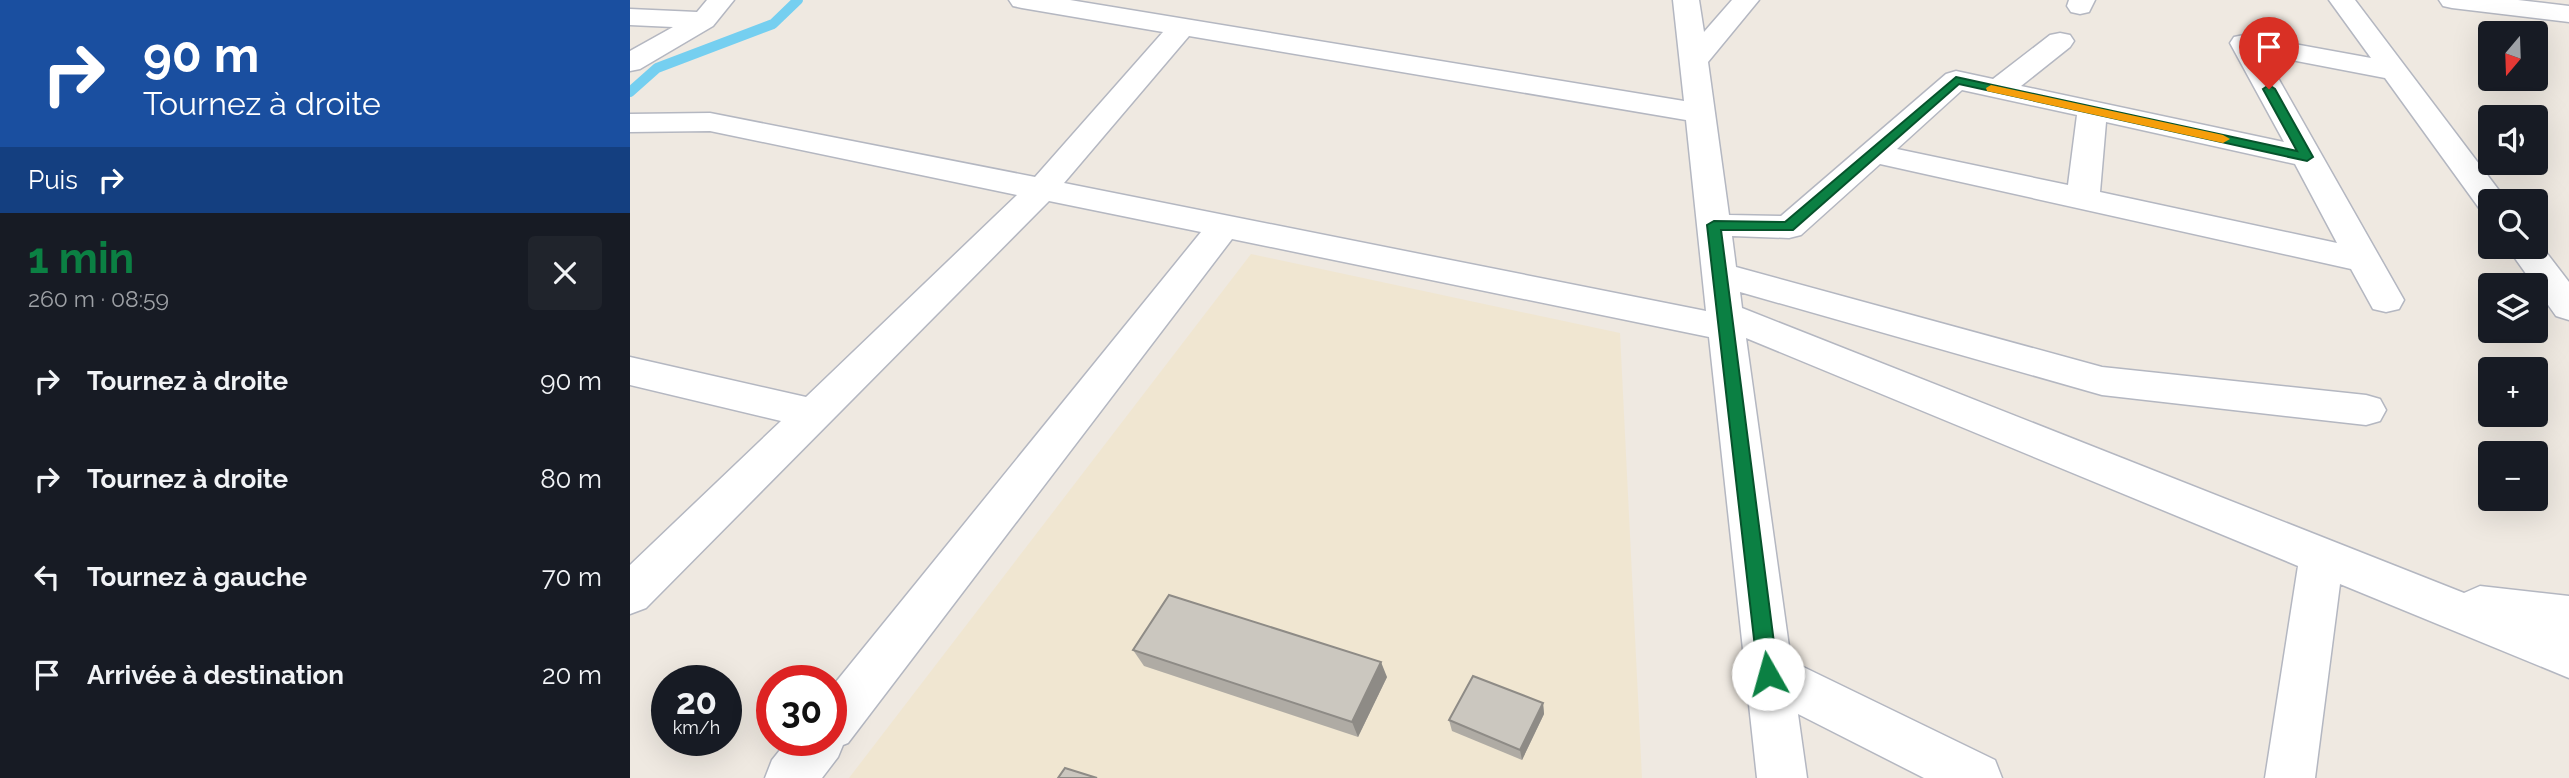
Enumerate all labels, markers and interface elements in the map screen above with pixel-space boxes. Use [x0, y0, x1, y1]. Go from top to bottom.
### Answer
pin [2239, 17, 2299, 89]
north arrow [2478, 21, 2548, 91]
map controls [2478, 21, 2548, 511]
text: 90 m [143, 26, 259, 83]
icon: right [28, 28, 119, 119]
icon: arrive [2250, 28, 2288, 66]
text: Tournez à droite [143, 85, 381, 122]
button: sound [2478, 105, 2548, 175]
icon: right [92, 161, 130, 199]
text: Puis [28, 165, 78, 195]
button: search [2478, 189, 2548, 259]
text: 1 min [28, 234, 134, 283]
button: close [528, 236, 602, 310]
button: layers [2478, 273, 2548, 343]
text: 260 m · 08:59 [28, 285, 169, 312]
button: + [2478, 357, 2548, 427]
icon: right [28, 362, 66, 400]
text: Tournez à droite [87, 366, 288, 396]
text: 90 m [540, 366, 602, 396]
button: − [2478, 441, 2548, 511]
icon: right [28, 460, 66, 498]
text: Tournez à droite [87, 464, 288, 494]
text: 80 m [540, 464, 602, 494]
icon: left [28, 558, 66, 596]
text: Tournez à gauche [87, 562, 307, 592]
text: 70 m [542, 562, 602, 592]
position arrow [1731, 637, 1805, 711]
icon: arrive [28, 656, 66, 694]
text: Arrivée à destination [87, 660, 344, 690]
text: 20 m [542, 660, 602, 690]
speed limit sign: 30 [756, 665, 847, 756]
text: 20 [676, 681, 717, 722]
text: km/h [673, 717, 720, 738]

